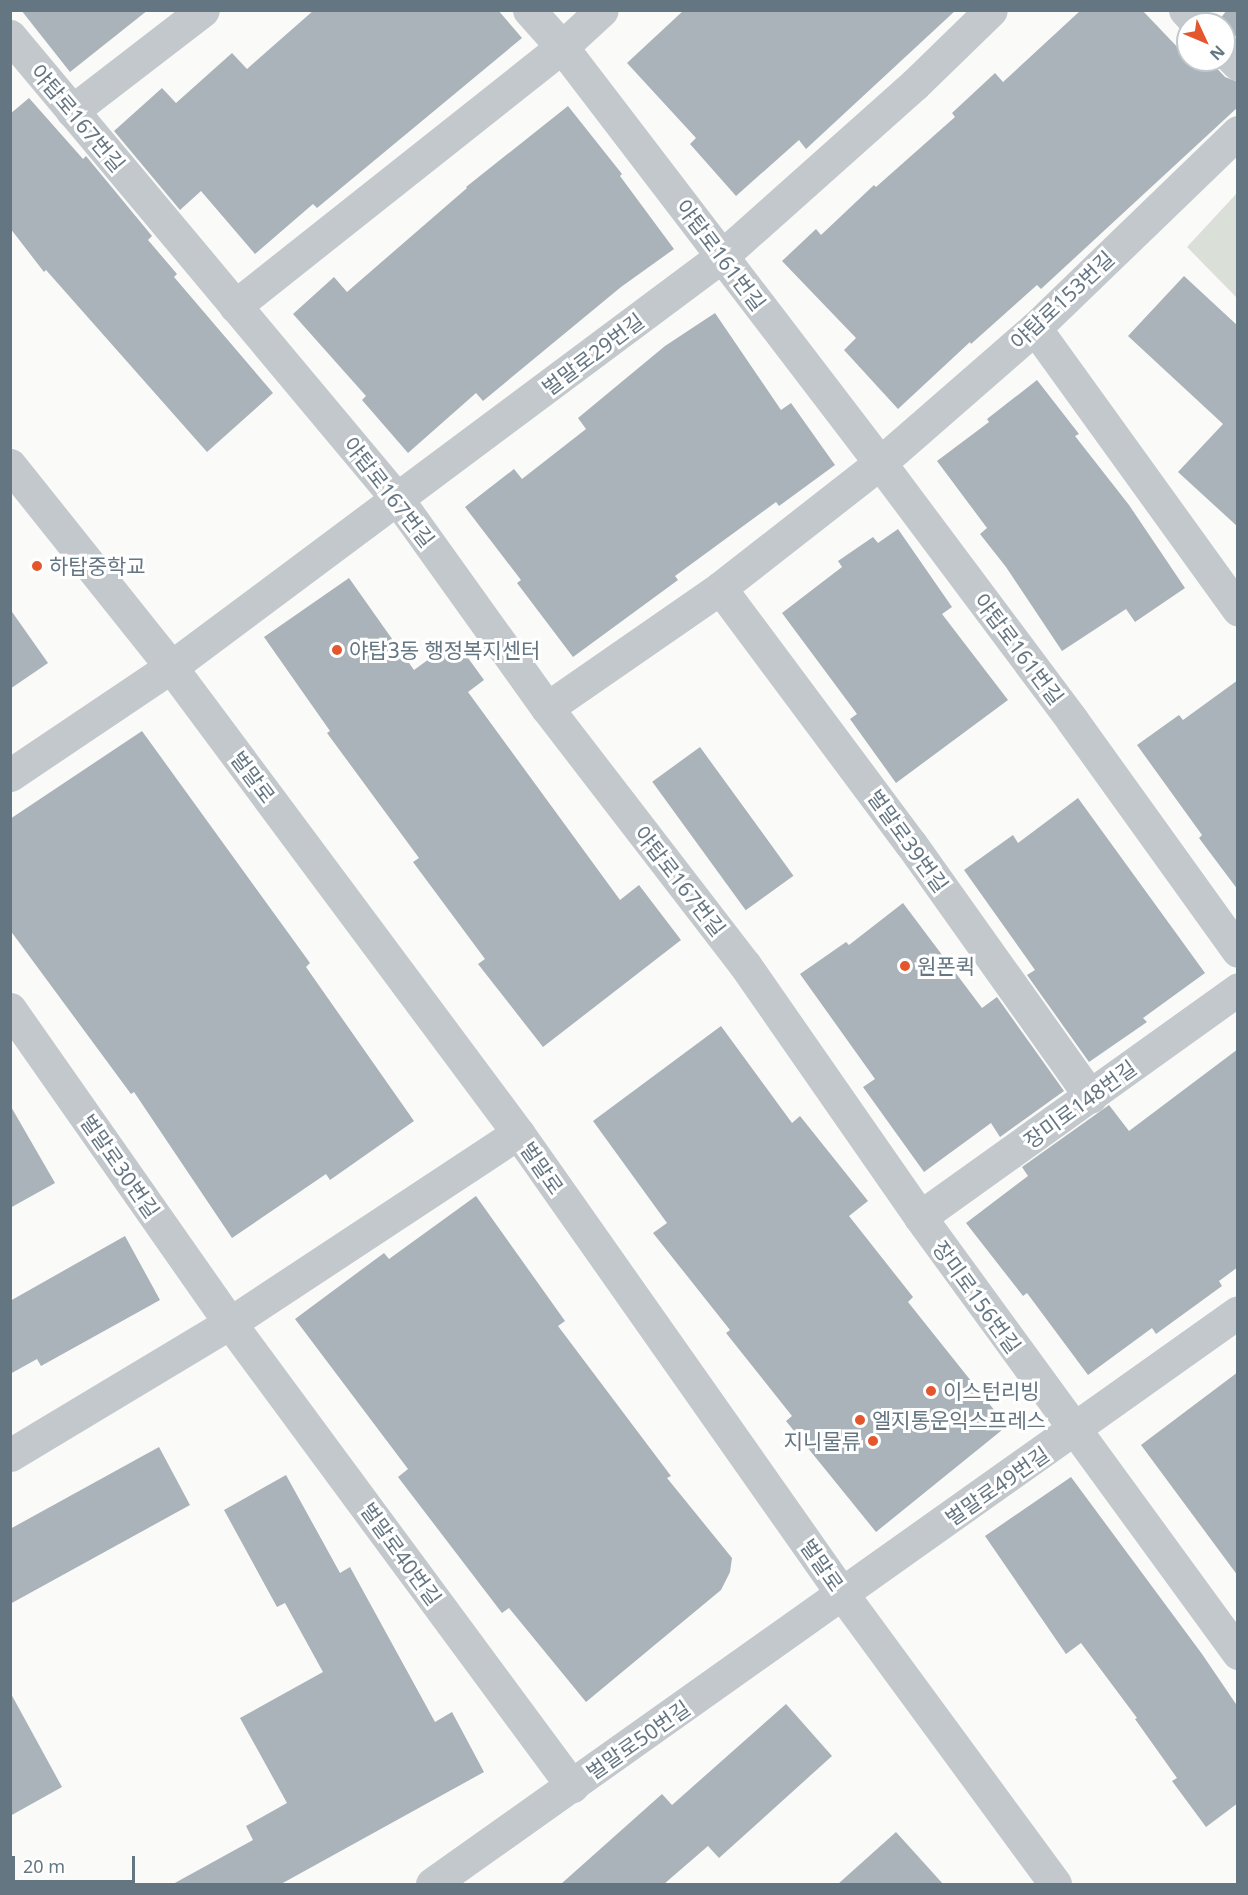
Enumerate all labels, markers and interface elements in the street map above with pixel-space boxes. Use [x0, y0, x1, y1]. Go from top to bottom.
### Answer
north arrow [1176, 12, 1236, 72]
text: N [1205, 41, 1230, 65]
street label: 야탑로167번길 [26, 59, 130, 177]
street label: 야탑로161번길 [671, 194, 771, 316]
street label: 야탑로153번길 [1005, 246, 1119, 354]
street label: 벌말로29번길 [537, 308, 649, 400]
street label: 야탑로167번길 [338, 432, 440, 552]
place label: 하탑중학교 [49, 553, 146, 579]
marker: 하탑중학교 [30, 559, 44, 573]
street label: 야탑로161번길 [969, 588, 1069, 710]
place label: 야탑3동 행정복지센터 [349, 637, 540, 663]
marker: 야탑3동 행정복지센터 [330, 643, 344, 657]
street label: 벌말로 [225, 746, 281, 808]
street label: 벌말로39번길 [862, 785, 954, 897]
street label: 야탑로167번길 [629, 821, 731, 941]
place label: 원폰퀵 [917, 953, 975, 979]
marker: 원폰퀵 [898, 959, 912, 973]
street label: 장미로148번길 [1019, 1055, 1141, 1153]
street label: 벌말로30번길 [75, 1109, 165, 1223]
street label: 벌말로 [515, 1137, 569, 1199]
street label: 장미로156번길 [928, 1236, 1026, 1358]
place label: 이스턴리빙 [943, 1378, 1040, 1404]
marker: 이스턴리빙 [924, 1384, 938, 1398]
place label: 엘지통운익스프레스 [872, 1407, 1046, 1433]
marker: 엘지통운익스프레스 [853, 1413, 867, 1427]
place label: 지니물류 [784, 1428, 861, 1454]
marker: 지니물류 [866, 1434, 880, 1448]
street label: 벌말로49번길 [940, 1441, 1054, 1531]
street label: 벌말로40번길 [355, 1498, 447, 1610]
street label: 벌말로 [795, 1534, 849, 1596]
street label: 벌말로50번길 [581, 1695, 695, 1785]
scale bar [15, 1844, 138, 1882]
text: 20 m [23, 1854, 65, 1878]

